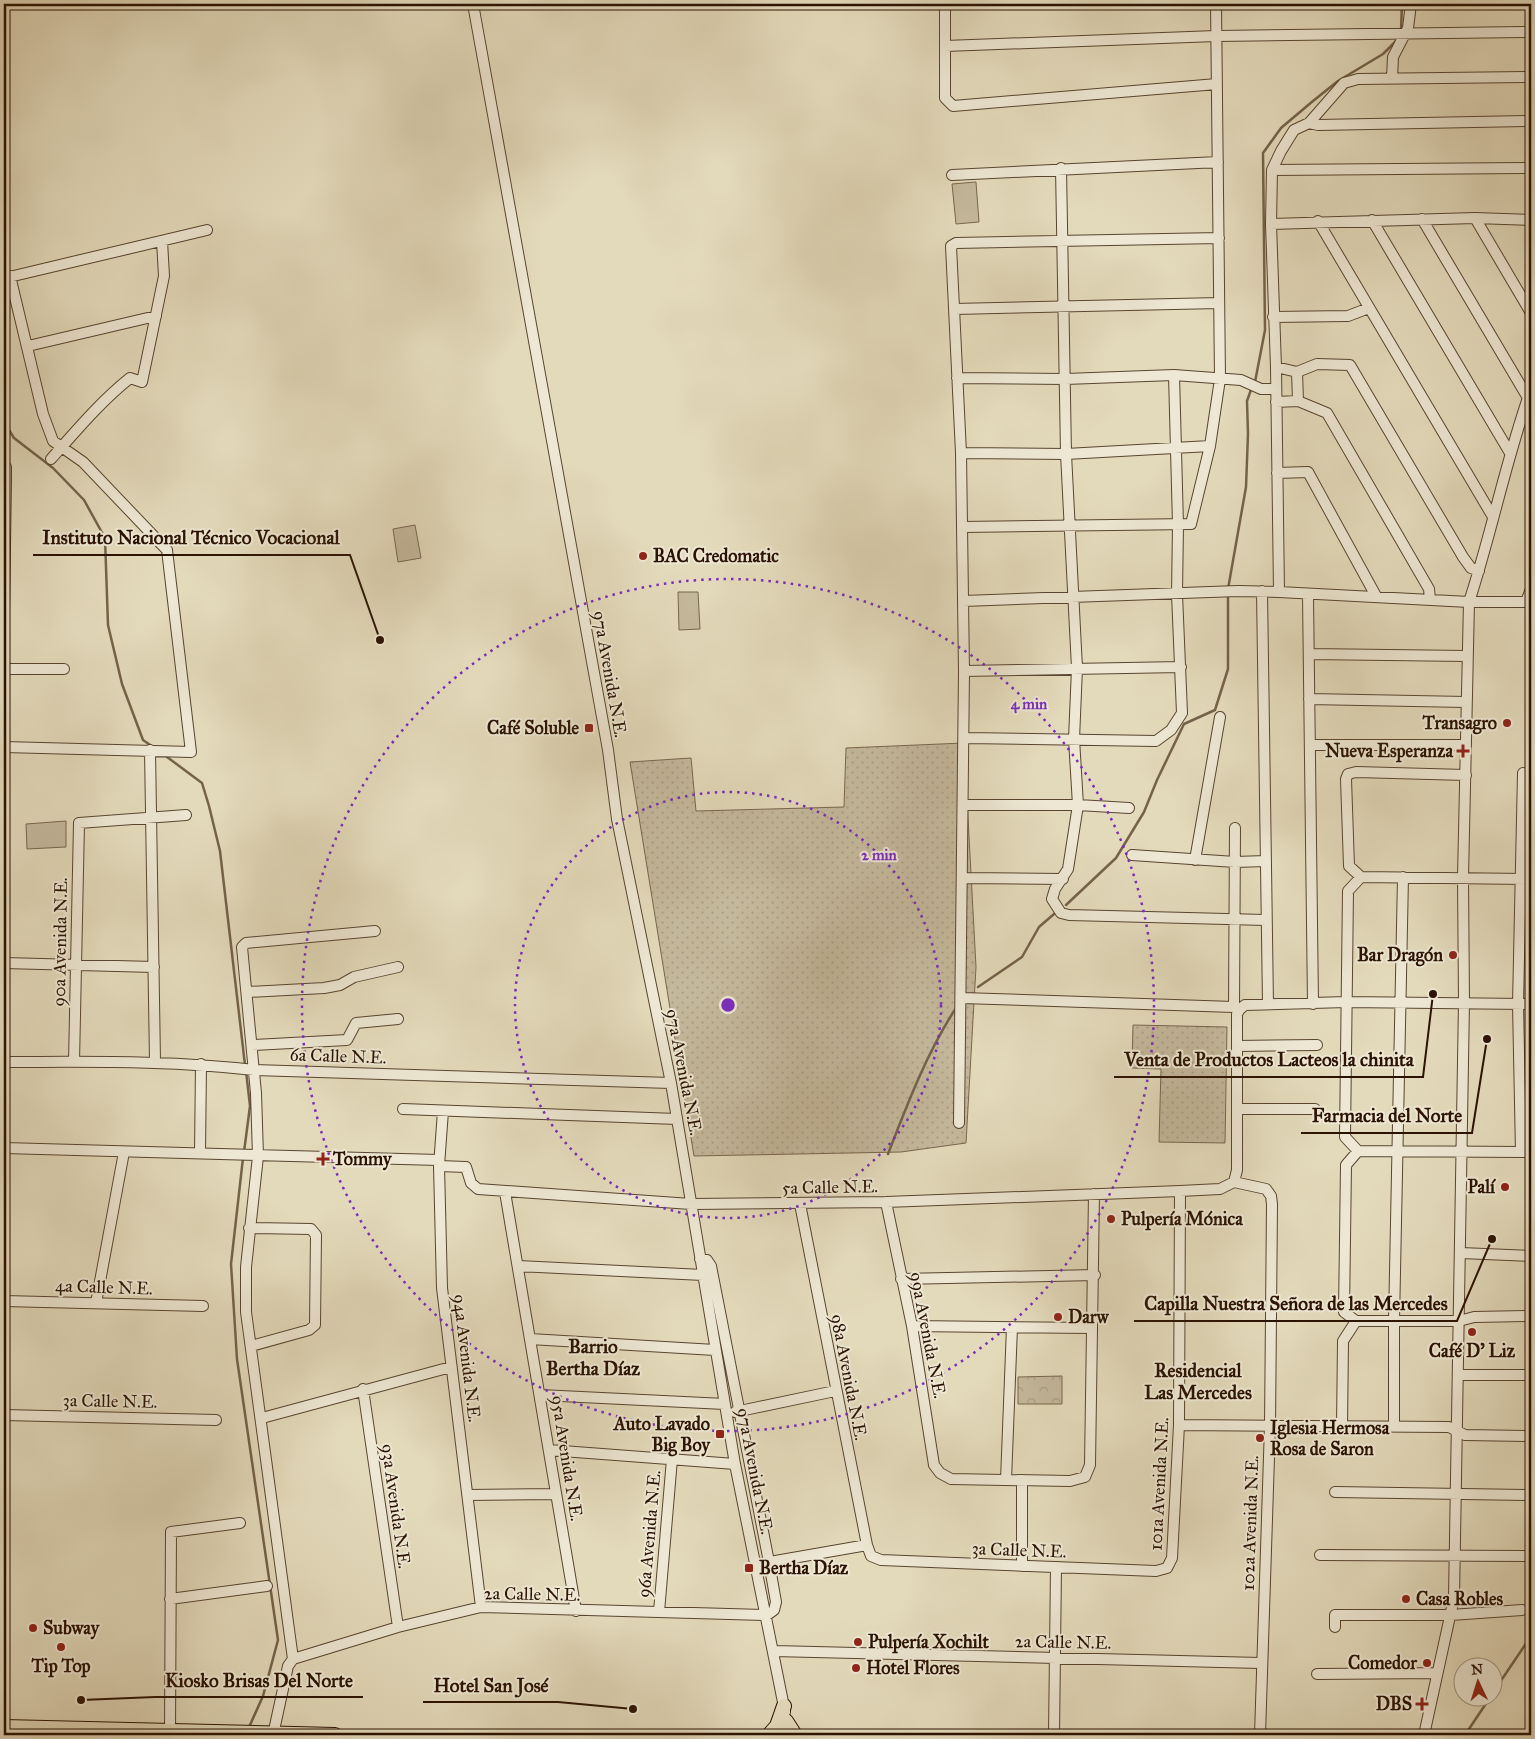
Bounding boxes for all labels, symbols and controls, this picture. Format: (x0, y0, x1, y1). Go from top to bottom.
callout: Instituto Nacional Técnico Vocacional (33, 521, 350, 555)
text: Instituto Nacional Técnico Vocacional (42, 526, 341, 549)
place label: BAC Credomatic (653, 545, 779, 567)
marker: BAC Credomatic (637, 550, 649, 562)
street label: 97a Avenida N.E. (588, 609, 632, 739)
text: 4 min (1011, 695, 1048, 714)
place label: Transagro (1422, 712, 1497, 735)
place label: Café Soluble (487, 717, 579, 739)
marker: Transagro (1501, 717, 1513, 729)
marker: Café Soluble (583, 722, 595, 734)
place label: Nueva Esperanza (1325, 740, 1453, 763)
marker: Nueva Esperanza (1457, 745, 1469, 757)
text: 2 min (861, 846, 898, 864)
street label: 90a Avenida N.E. (48, 877, 72, 1007)
place label: Bar Dragón (1357, 944, 1443, 967)
marker: Bar Dragón (1447, 949, 1459, 961)
centre of rings (719, 996, 737, 1014)
street label: 97a Avenida N.E. (661, 1007, 707, 1137)
street label: 6a Calle N.E. (289, 1043, 387, 1069)
callout: Venta de Productos Lacteos la chinita (1114, 1043, 1423, 1077)
text: Venta de Productos Lacteos la chinita (1123, 1048, 1415, 1071)
callout: Farmacia del Norte (1301, 1099, 1472, 1133)
text: Farmacia del Norte (1312, 1104, 1462, 1127)
place label: Tommy (332, 1148, 393, 1171)
marker: Tommy (317, 1153, 329, 1165)
street label: 5a Calle N.E. (782, 1175, 878, 1199)
place label: Palí (1468, 1176, 1496, 1198)
marker: Palí (1499, 1181, 1511, 1193)
place label: Pulpería Mónica (1121, 1208, 1243, 1231)
marker: Pulpería Mónica (1105, 1213, 1117, 1225)
street label: 99a Avenida N.E. (905, 1270, 951, 1400)
street label: 4a Calle N.E. (55, 1274, 153, 1300)
callout: Capilla Nuestra Señora de las Mercedes (1134, 1287, 1457, 1321)
text: Capilla Nuestra Señora de las Mercedes (1144, 1292, 1448, 1316)
street label: 94a Avenida N.E. (448, 1293, 486, 1423)
place label: Darw (1068, 1306, 1110, 1328)
marker: Darw (1052, 1311, 1064, 1323)
street label: 98a Avenida N.E. (826, 1312, 872, 1442)
marker: Café D' Liz (1466, 1326, 1478, 1338)
district label: Barrio Bertha Díaz (546, 1335, 640, 1380)
place label: Café D' Liz (1429, 1340, 1516, 1362)
district label: Residencial Las Mercedes (1144, 1359, 1252, 1404)
street label: 3a Calle N.E. (62, 1389, 158, 1413)
street label: 95a Avenida N.E. (546, 1393, 588, 1523)
street label: 97a Avenida N.E. (732, 1406, 778, 1536)
place label: Auto Lavado Big Boy (613, 1413, 712, 1457)
street label: 101a Avenida N.E. (1145, 1417, 1173, 1551)
place label: Iglesia Hermosa Rosa de Saron (1270, 1417, 1390, 1460)
marker: Auto Lavado Big Boy (714, 1428, 726, 1440)
marker: Iglesia Hermosa Rosa de Saron (1254, 1432, 1266, 1444)
street label: 93a Avenida N.E. (376, 1442, 416, 1570)
street label: 102a Avenida N.E. (1237, 1455, 1263, 1591)
street label: 96a Avenida N.E. (632, 1469, 666, 1599)
street label: 3a Calle N.E. (971, 1537, 1067, 1563)
place label: Bertha Díaz (759, 1557, 849, 1579)
marker: Bertha Díaz (743, 1562, 755, 1574)
street label: 2a Calle N.E. (484, 1582, 580, 1606)
place label: Casa Robles (1416, 1588, 1504, 1610)
marker: Casa Robles (1400, 1593, 1412, 1605)
place label: Subway (43, 1617, 101, 1640)
marker: Subway (27, 1622, 39, 1634)
street label: 2a Calle N.E. (1015, 1630, 1111, 1654)
place label: Pulpería Xochilt (868, 1631, 990, 1654)
marker: Pulpería Xochilt (852, 1636, 864, 1648)
marker: Tip Top (55, 1641, 67, 1653)
place label: Comedor (1348, 1652, 1418, 1674)
place label: Tip Top (30, 1655, 91, 1678)
north arrow (1452, 1656, 1502, 1706)
place label: Hotel Flores (866, 1657, 960, 1679)
marker: Comedor (1421, 1657, 1433, 1669)
text: N (1471, 1661, 1484, 1678)
marker: Hotel Flores (850, 1662, 862, 1674)
callout: Kiosko Brisas Del Norte (155, 1663, 363, 1697)
callout: Hotel San José (423, 1668, 558, 1702)
text: Kiosko Brisas Del Norte (165, 1669, 353, 1692)
text: Hotel San José (434, 1674, 550, 1698)
place label: DBS (1376, 1693, 1412, 1715)
marker: DBS (1416, 1698, 1428, 1710)

